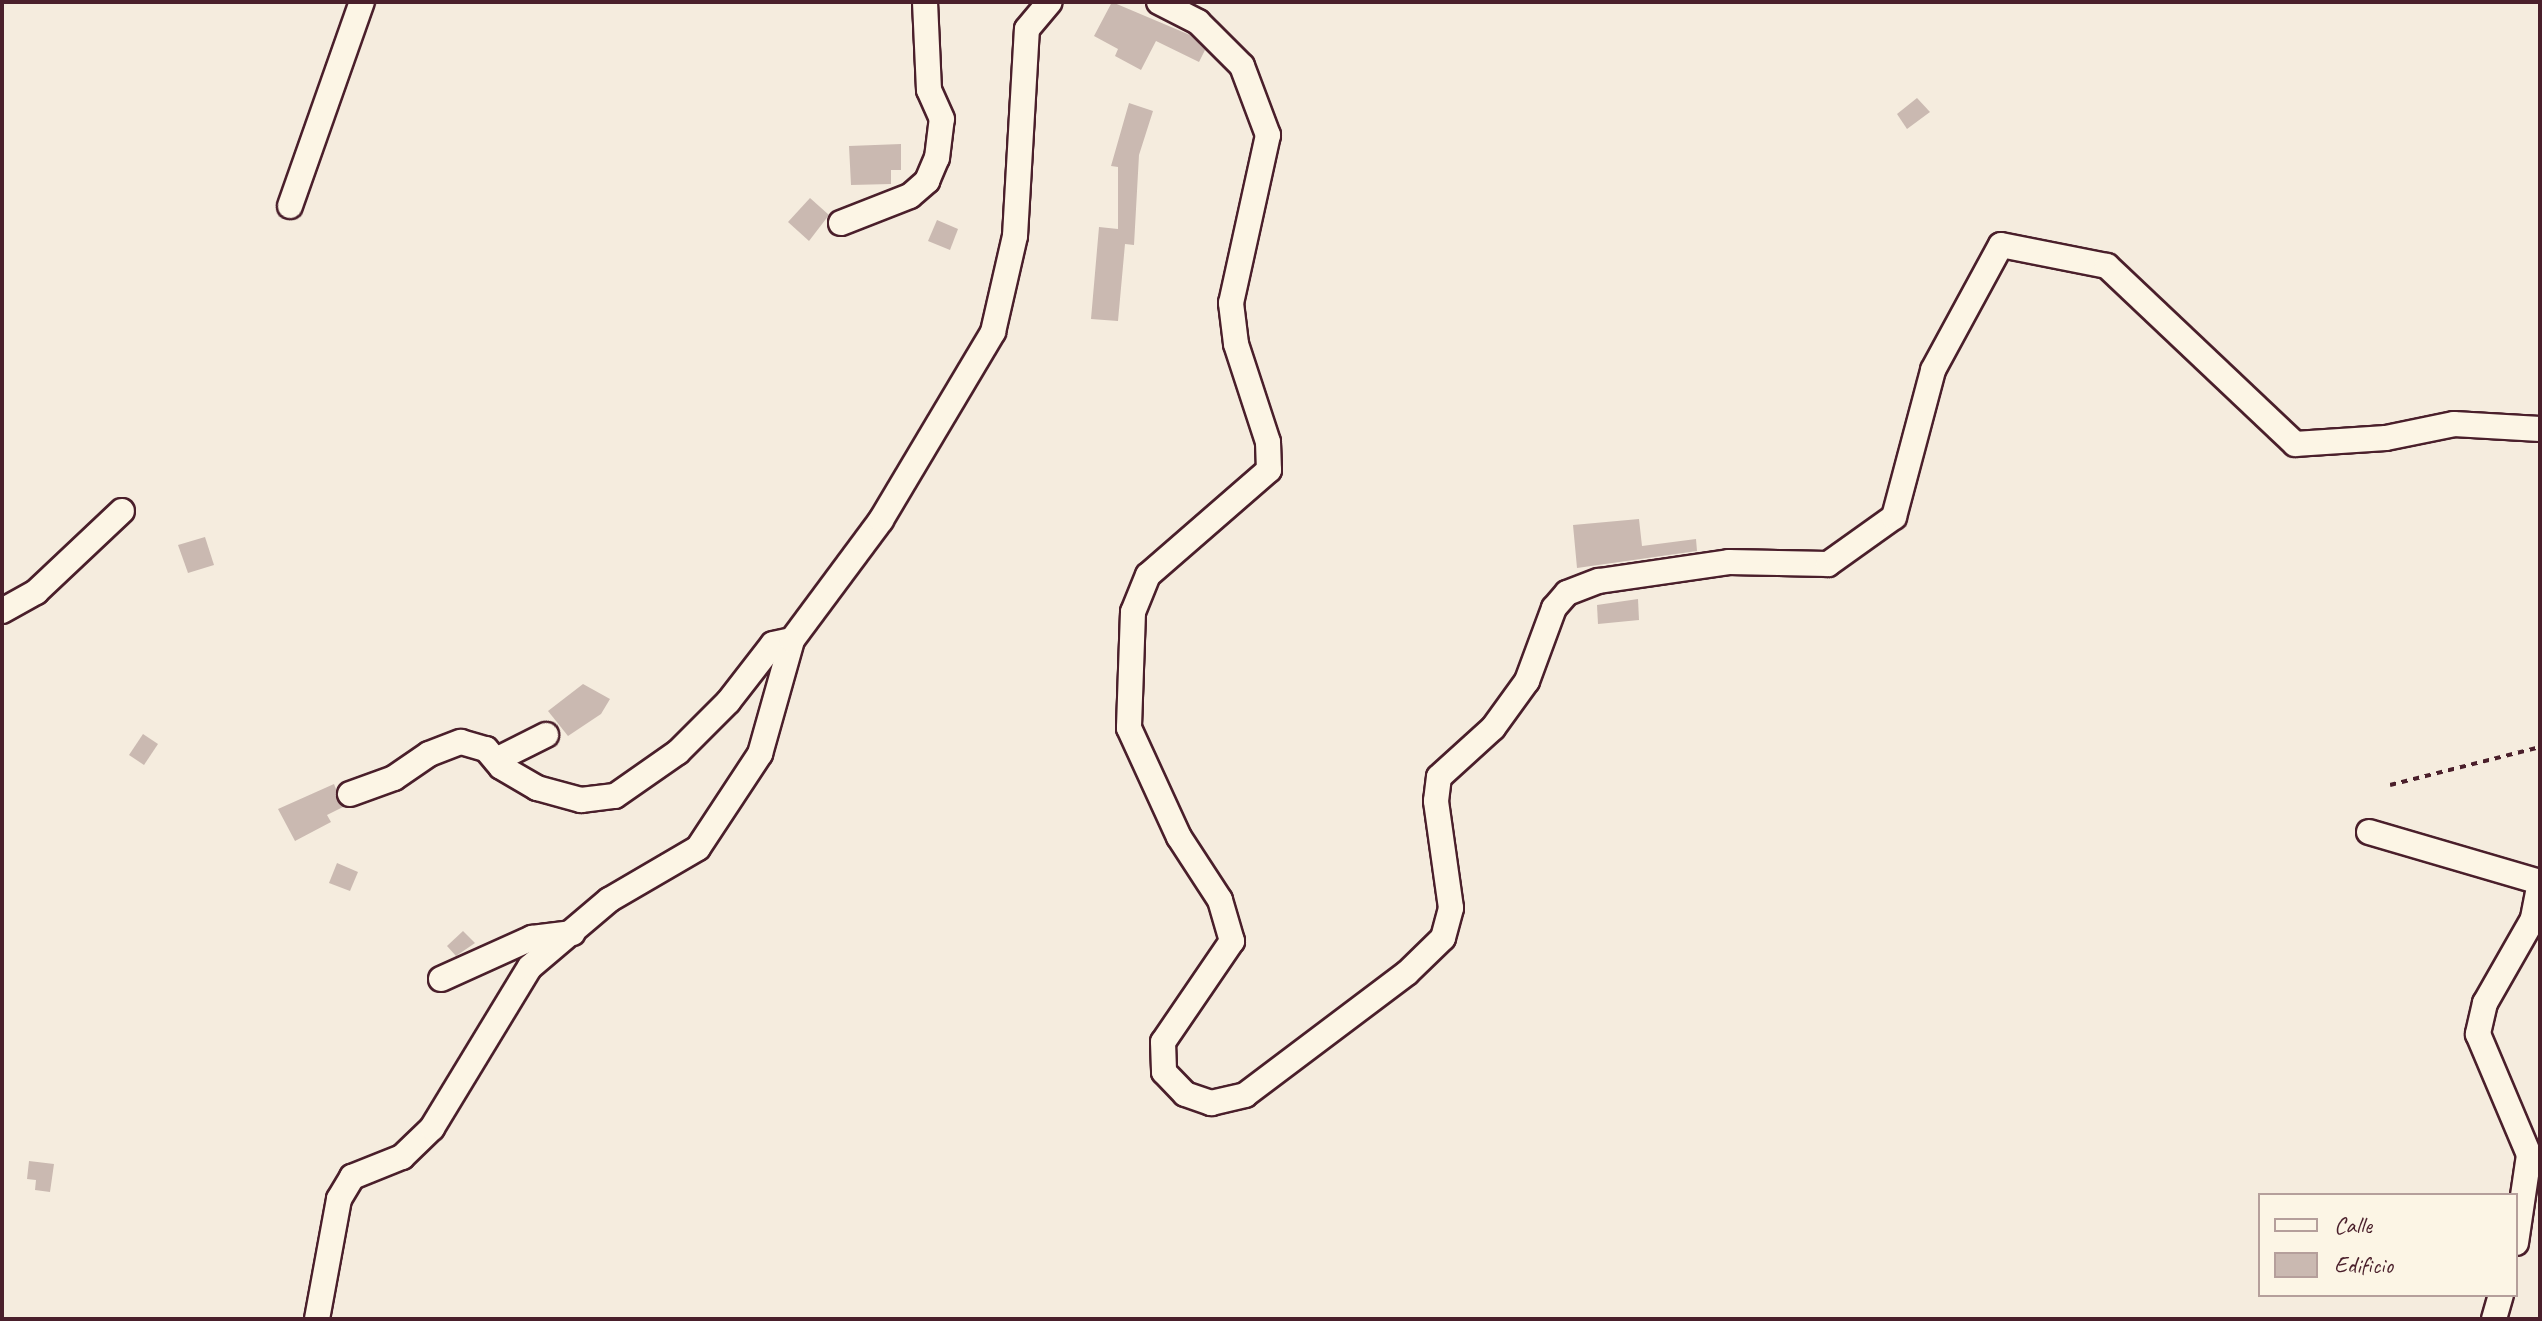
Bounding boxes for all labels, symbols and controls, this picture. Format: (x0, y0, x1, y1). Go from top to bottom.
legend (2258, 1193, 2518, 1297)
text: Calle (2334, 1210, 2372, 1240)
text: Edificio (2334, 1250, 2393, 1280)

